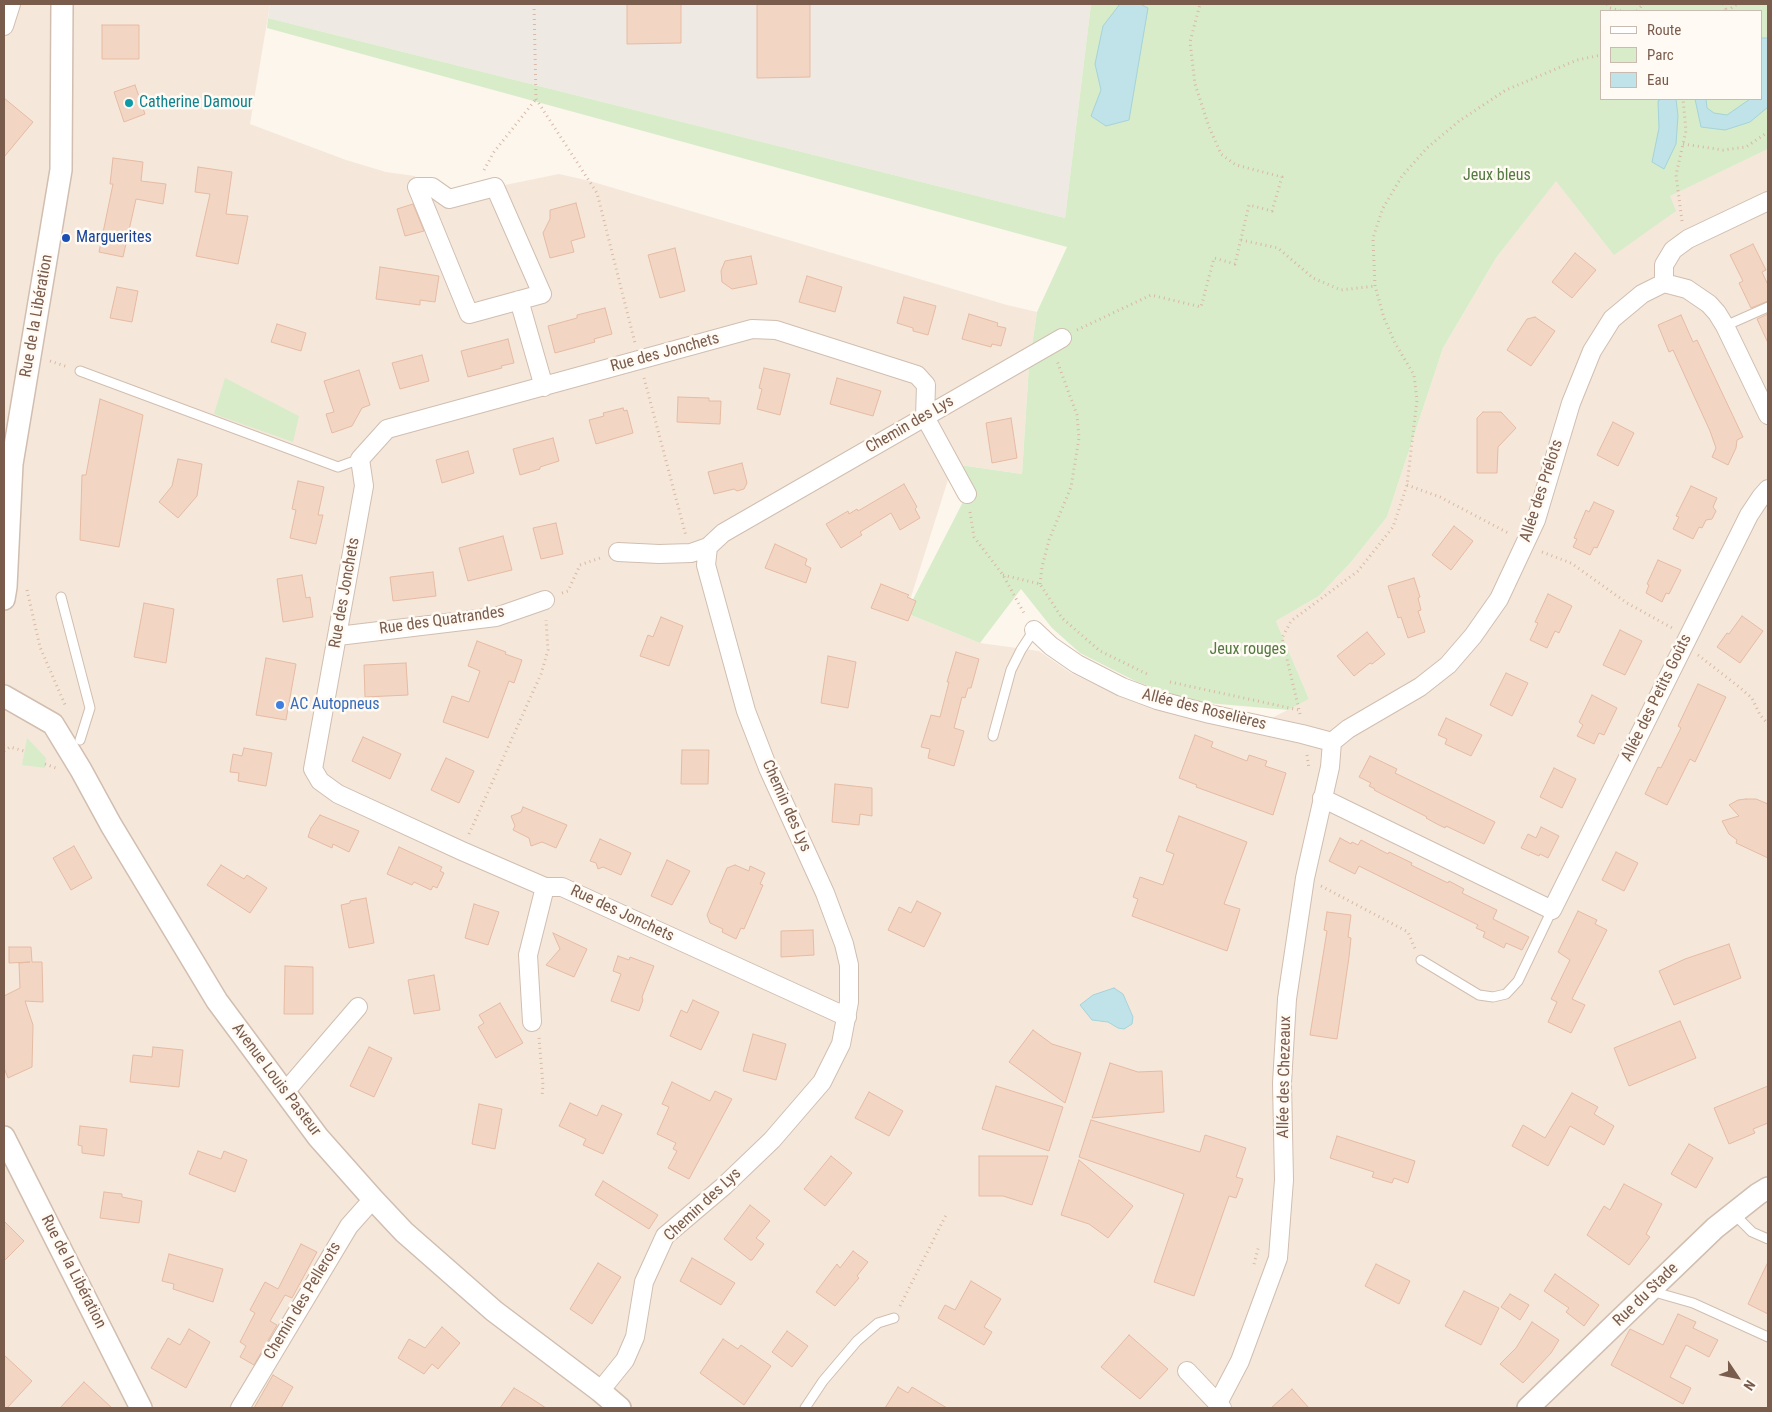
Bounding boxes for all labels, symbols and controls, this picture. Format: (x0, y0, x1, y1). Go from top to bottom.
legend (1600, 10, 1762, 100)
text: Route (1647, 21, 1681, 39)
text: Parc (1647, 46, 1674, 64)
text: Eau (1647, 71, 1669, 89)
place label: Catherine Damour (139, 93, 253, 113)
marker: Catherine Damour (123, 97, 135, 109)
park label: Jeux bleus (1463, 166, 1531, 186)
place label: Marguerites (76, 228, 152, 248)
marker: Marguerites (60, 232, 72, 244)
street label: Rue de la Libération (17, 253, 57, 379)
street label: Rue des Jonchets (608, 329, 722, 377)
street label: Chemin des Lys (863, 392, 957, 458)
street label: Allée des Prélots (1516, 437, 1568, 545)
street label: Rue des Jonchets (326, 536, 364, 650)
street label: Rue des Quatrandes (378, 603, 506, 639)
street label: Allée des Petits Goûts (1618, 631, 1696, 765)
park label: Jeux rouges (1210, 640, 1286, 660)
street label: Allée des Roselières (1140, 685, 1268, 735)
place label: AC Autopneus (290, 695, 380, 715)
marker: AC Autopneus (274, 699, 286, 711)
street label: Chemin des Lys (757, 757, 815, 855)
street label: Rue des Jonchets (567, 882, 677, 946)
street label: Allée des Chezeaux (1274, 1015, 1296, 1139)
street label: Avenue Louis Pasteur (227, 1020, 325, 1140)
street label: Chemin des Lys (660, 1164, 746, 1246)
street label: Rue de la Libération (36, 1212, 110, 1332)
street label: Chemin des Pellerots (260, 1239, 346, 1363)
street label: Rue du Stade (1610, 1259, 1682, 1331)
north arrow (1712, 1352, 1762, 1402)
text: N (1740, 1377, 1758, 1393)

